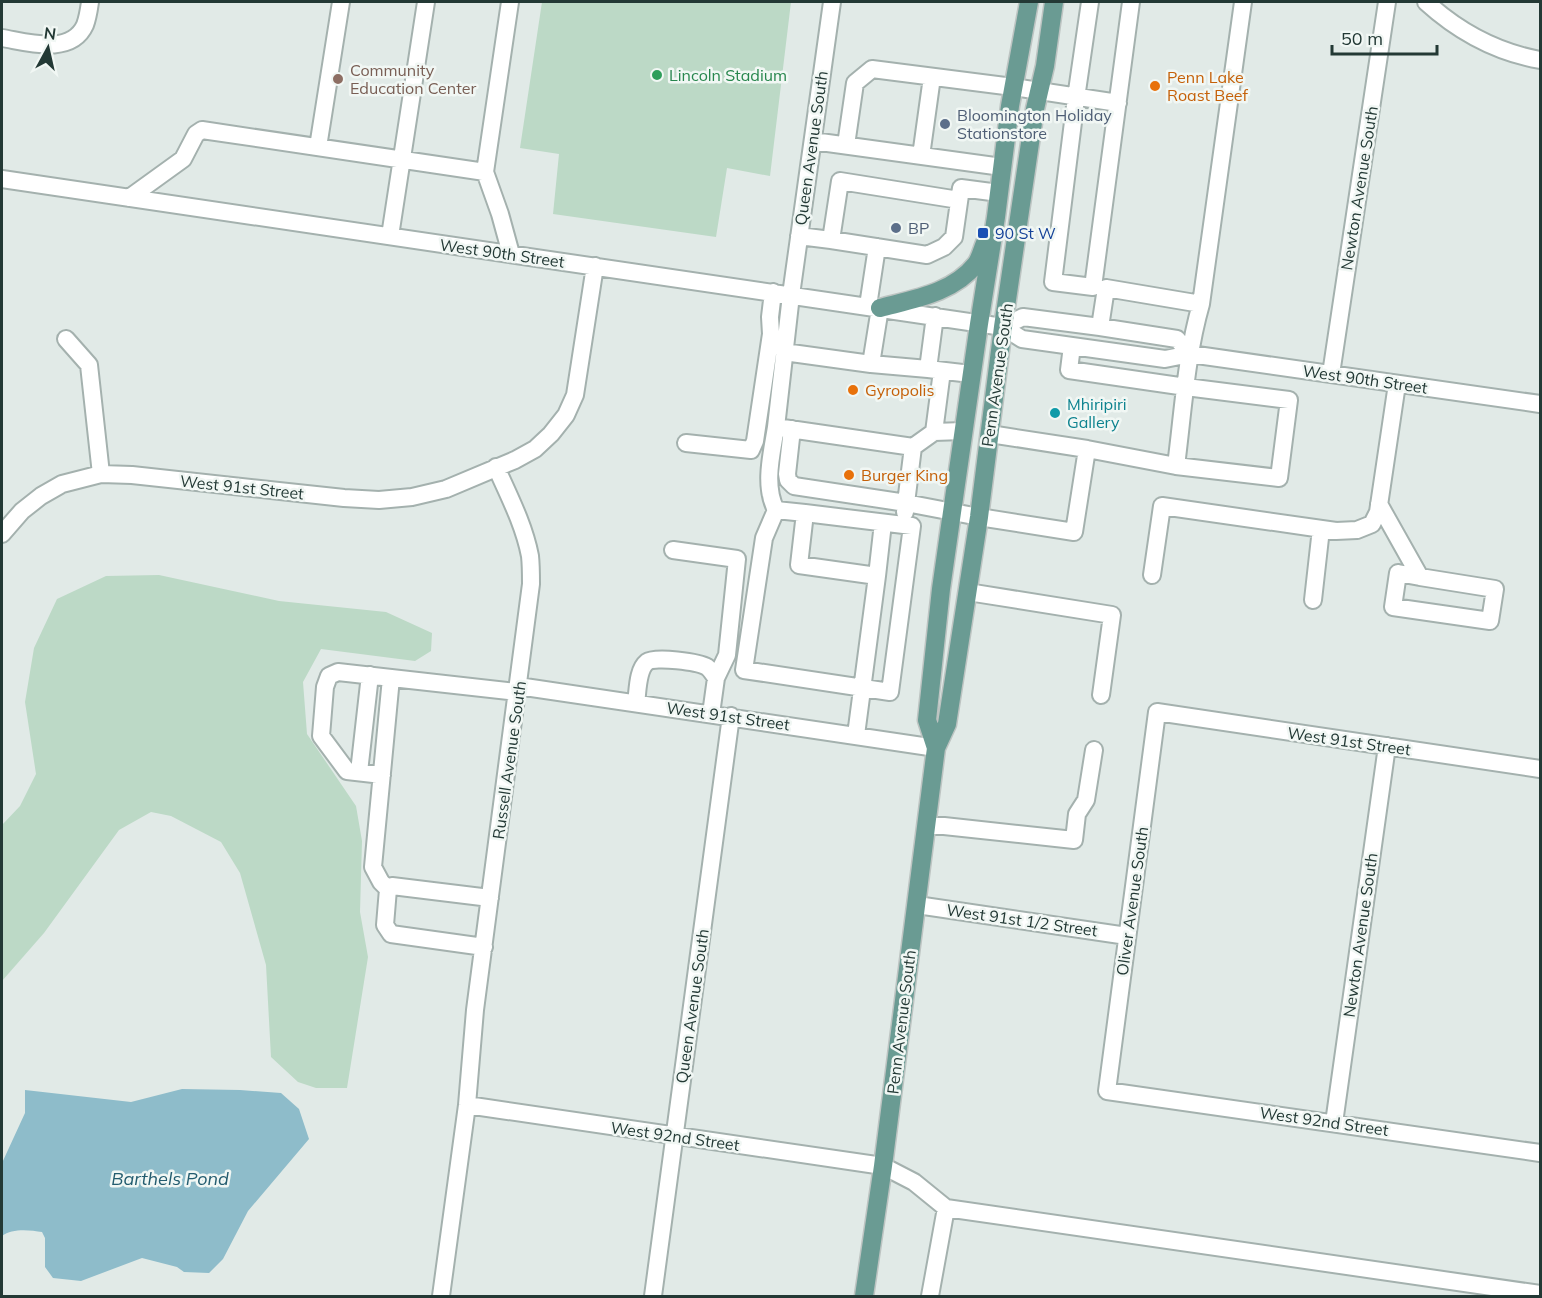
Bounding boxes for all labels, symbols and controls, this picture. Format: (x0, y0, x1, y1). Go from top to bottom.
north arrow (18, 18, 78, 78)
scale bar (1332, 18, 1437, 56)
text: N (43, 22, 57, 44)
text: 50 m (1341, 27, 1383, 50)
place label: Community Education Center (350, 60, 476, 98)
place label: Lincoln Stadium (669, 65, 787, 85)
place label: Penn Lake Roast Beef (1167, 67, 1249, 105)
marker: Lincoln Stadium (650, 68, 664, 82)
street label: Queen Avenue South (790, 69, 832, 227)
marker: Community Education Center (331, 72, 345, 86)
marker: Penn Lake Roast Beef (1148, 79, 1162, 93)
street label: Newton Avenue South (1336, 104, 1382, 272)
place label: Bloomington Holiday Stationstore (957, 105, 1112, 143)
marker: Bloomington Holiday Stationstore (938, 117, 952, 131)
place label: BP (908, 218, 929, 238)
marker: BP (889, 221, 903, 235)
place label: 90 St W (995, 223, 1056, 243)
marker: 90 St W (976, 226, 990, 240)
street label: West 90th Street (438, 234, 566, 272)
street label: Penn Avenue South (977, 302, 1017, 448)
street label: West 90th Street (1301, 360, 1429, 398)
place label: Gyropolis (865, 380, 934, 400)
marker: Gyropolis (846, 383, 860, 397)
place label: Mhiripiri Gallery (1067, 394, 1127, 432)
marker: Mhiripiri Gallery (1048, 406, 1062, 420)
place label: Burger King (861, 465, 948, 485)
marker: Burger King (842, 468, 856, 482)
street label: West 91st Street (179, 471, 305, 503)
street label: Russell Avenue South (488, 679, 530, 841)
street label: West 91st Street (665, 697, 791, 735)
street label: West 91st Street (1286, 722, 1412, 760)
street label: Oliver Avenue South (1112, 825, 1152, 977)
street label: Newton Avenue South (1339, 851, 1381, 1019)
street label: West 91st 1/2 Street (945, 900, 1099, 941)
street label: Queen Avenue South (671, 927, 713, 1085)
street label: Penn Avenue South (882, 949, 920, 1095)
street label: West 92nd Street (1258, 1102, 1390, 1140)
street label: West 92nd Street (609, 1117, 741, 1155)
water label: Barthels Pond (111, 1167, 229, 1190)

